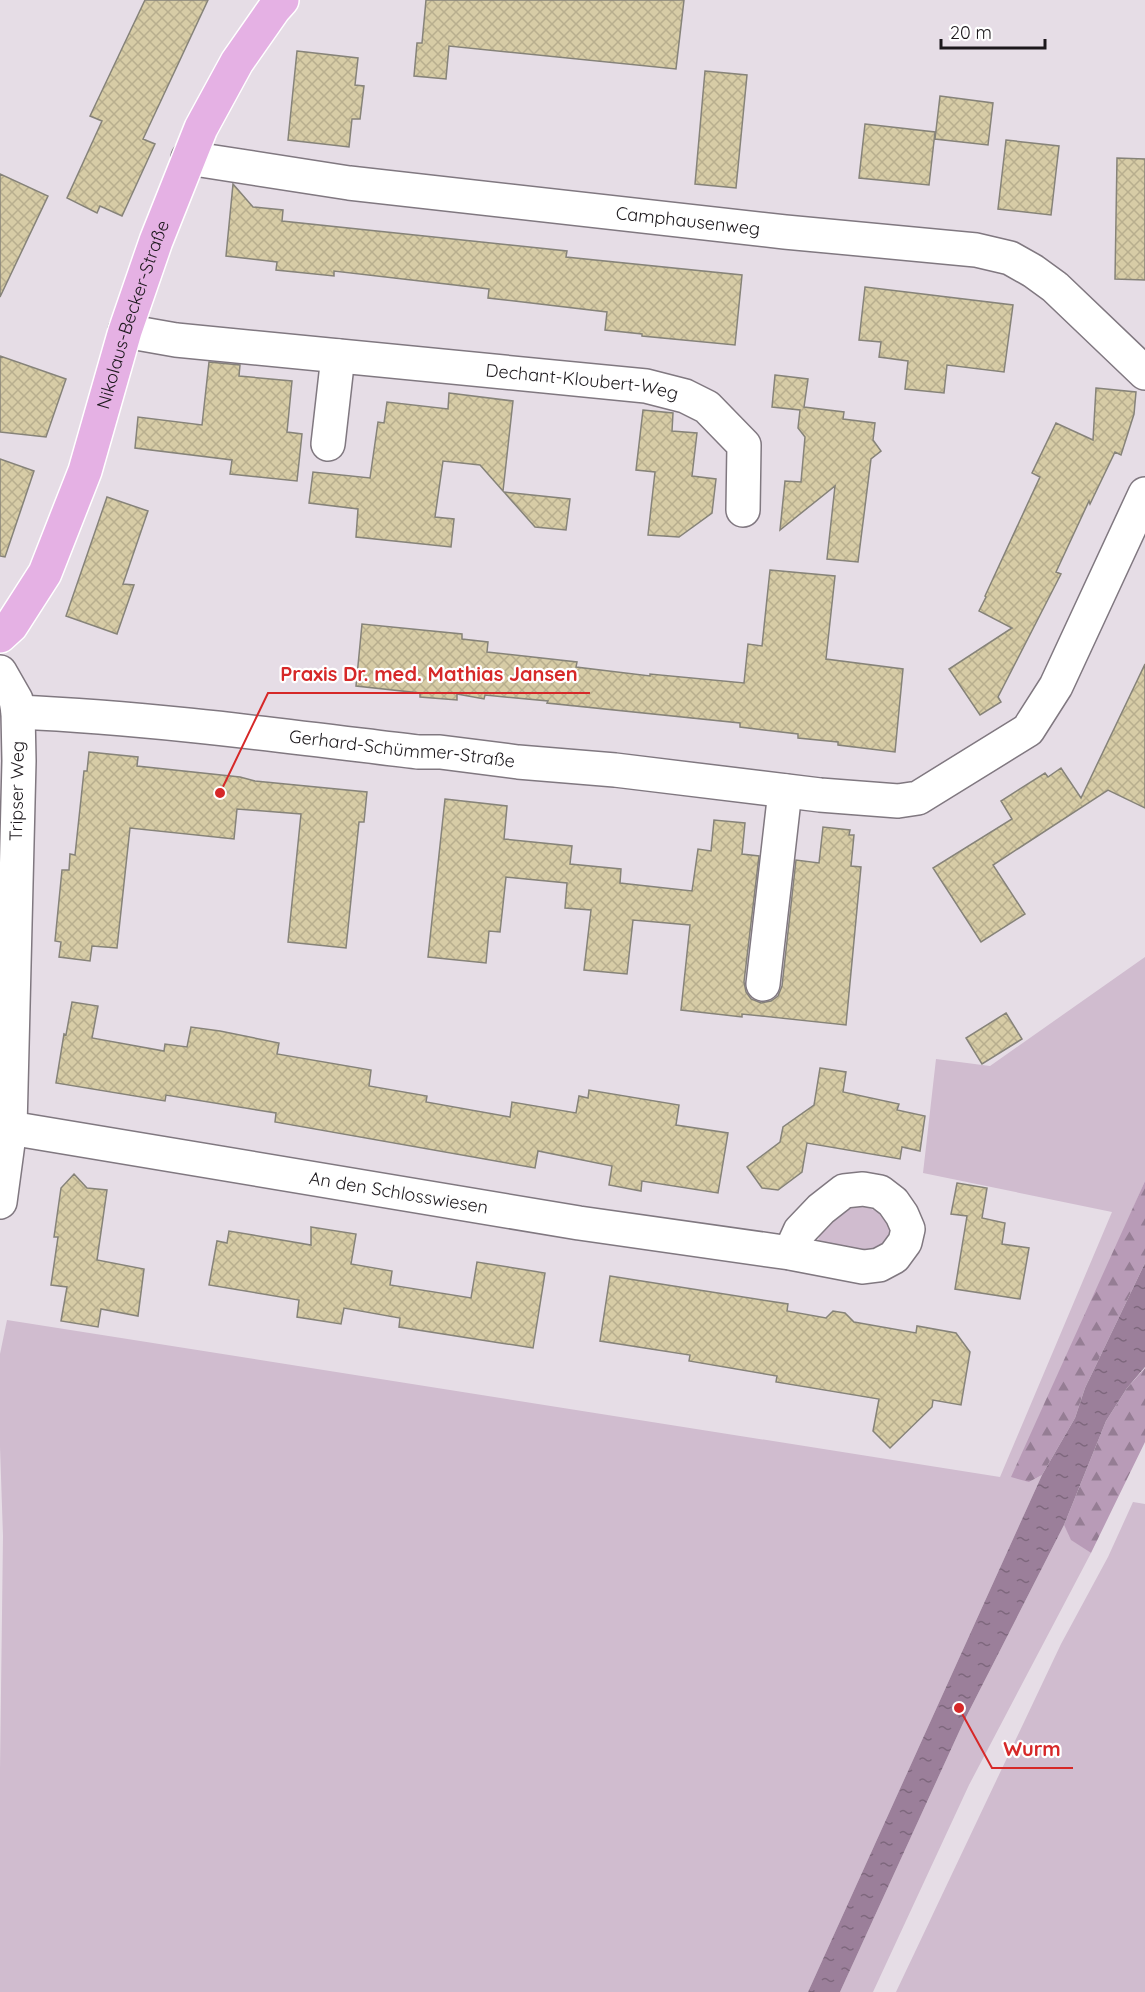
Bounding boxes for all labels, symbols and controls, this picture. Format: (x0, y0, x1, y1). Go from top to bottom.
scale bar (941, 12, 1044, 50)
text: 20 m (950, 21, 992, 44)
street label: Camphausenweg (615, 201, 761, 240)
street label: Nikolaus-Becker-Straße (91, 217, 174, 412)
street label: Dechant-Kloubert-Weg (485, 358, 681, 405)
callout: Praxis Dr. med. Mathias Jansen (268, 655, 590, 693)
text: Praxis Dr. med. Mathias Jansen (280, 661, 578, 686)
street label: Gerhard-Schümmer-Straße (288, 724, 516, 773)
street label: Tripser Weg (4, 741, 29, 841)
street label: An den Schlosswiesen (307, 1166, 490, 1219)
callout: Wurm (992, 1730, 1073, 1768)
text: Wurm (1003, 1736, 1061, 1761)

